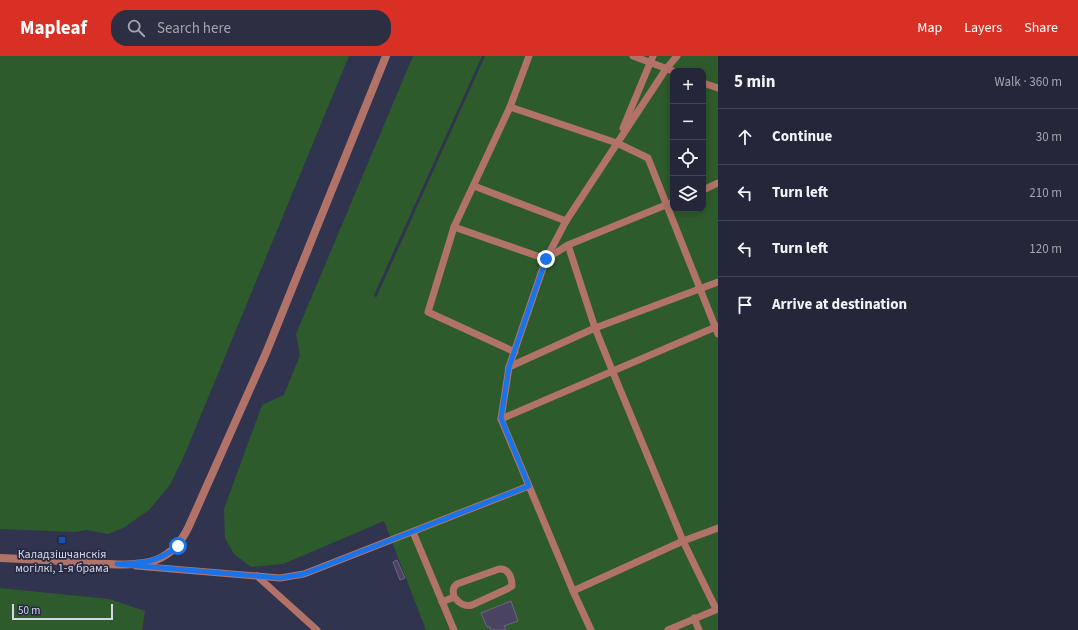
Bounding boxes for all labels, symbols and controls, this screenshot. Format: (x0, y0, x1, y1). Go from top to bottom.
search box (111, 10, 391, 46)
text: Mapleaf (20, 15, 87, 42)
icon: search (125, 17, 147, 39)
text: Search here (157, 18, 231, 39)
text: Map (917, 18, 942, 38)
text: Layers (964, 18, 1002, 38)
text: Share (1024, 18, 1058, 38)
map controls (670, 68, 706, 212)
button: + (670, 68, 706, 104)
text: 5 min (734, 70, 775, 94)
text: Walk · 360 m (994, 73, 1062, 91)
button: − (670, 104, 706, 140)
icon: ahead (734, 126, 756, 148)
text: Continue (772, 126, 832, 147)
text: 30 m (1036, 128, 1062, 146)
button: locate (670, 140, 706, 176)
button: layers (670, 176, 706, 212)
icon: left (734, 182, 756, 204)
text: Turn left (772, 182, 828, 203)
text: 210 m (1029, 184, 1062, 202)
icon: left (734, 238, 756, 260)
text: Turn left (772, 238, 828, 259)
text: 120 m (1029, 240, 1062, 258)
route end (537, 250, 555, 268)
icon: arrive (734, 294, 756, 316)
text: Arrive at destination (772, 294, 907, 315)
marker: Каладзішчанскія могілкі, 1-я брама (57, 535, 67, 545)
route start (169, 537, 187, 555)
place label: Каладзішчанскія могілкі, 1-я брама (15, 546, 109, 577)
scale bar (12, 602, 113, 621)
text: 50 m (18, 603, 40, 618)

